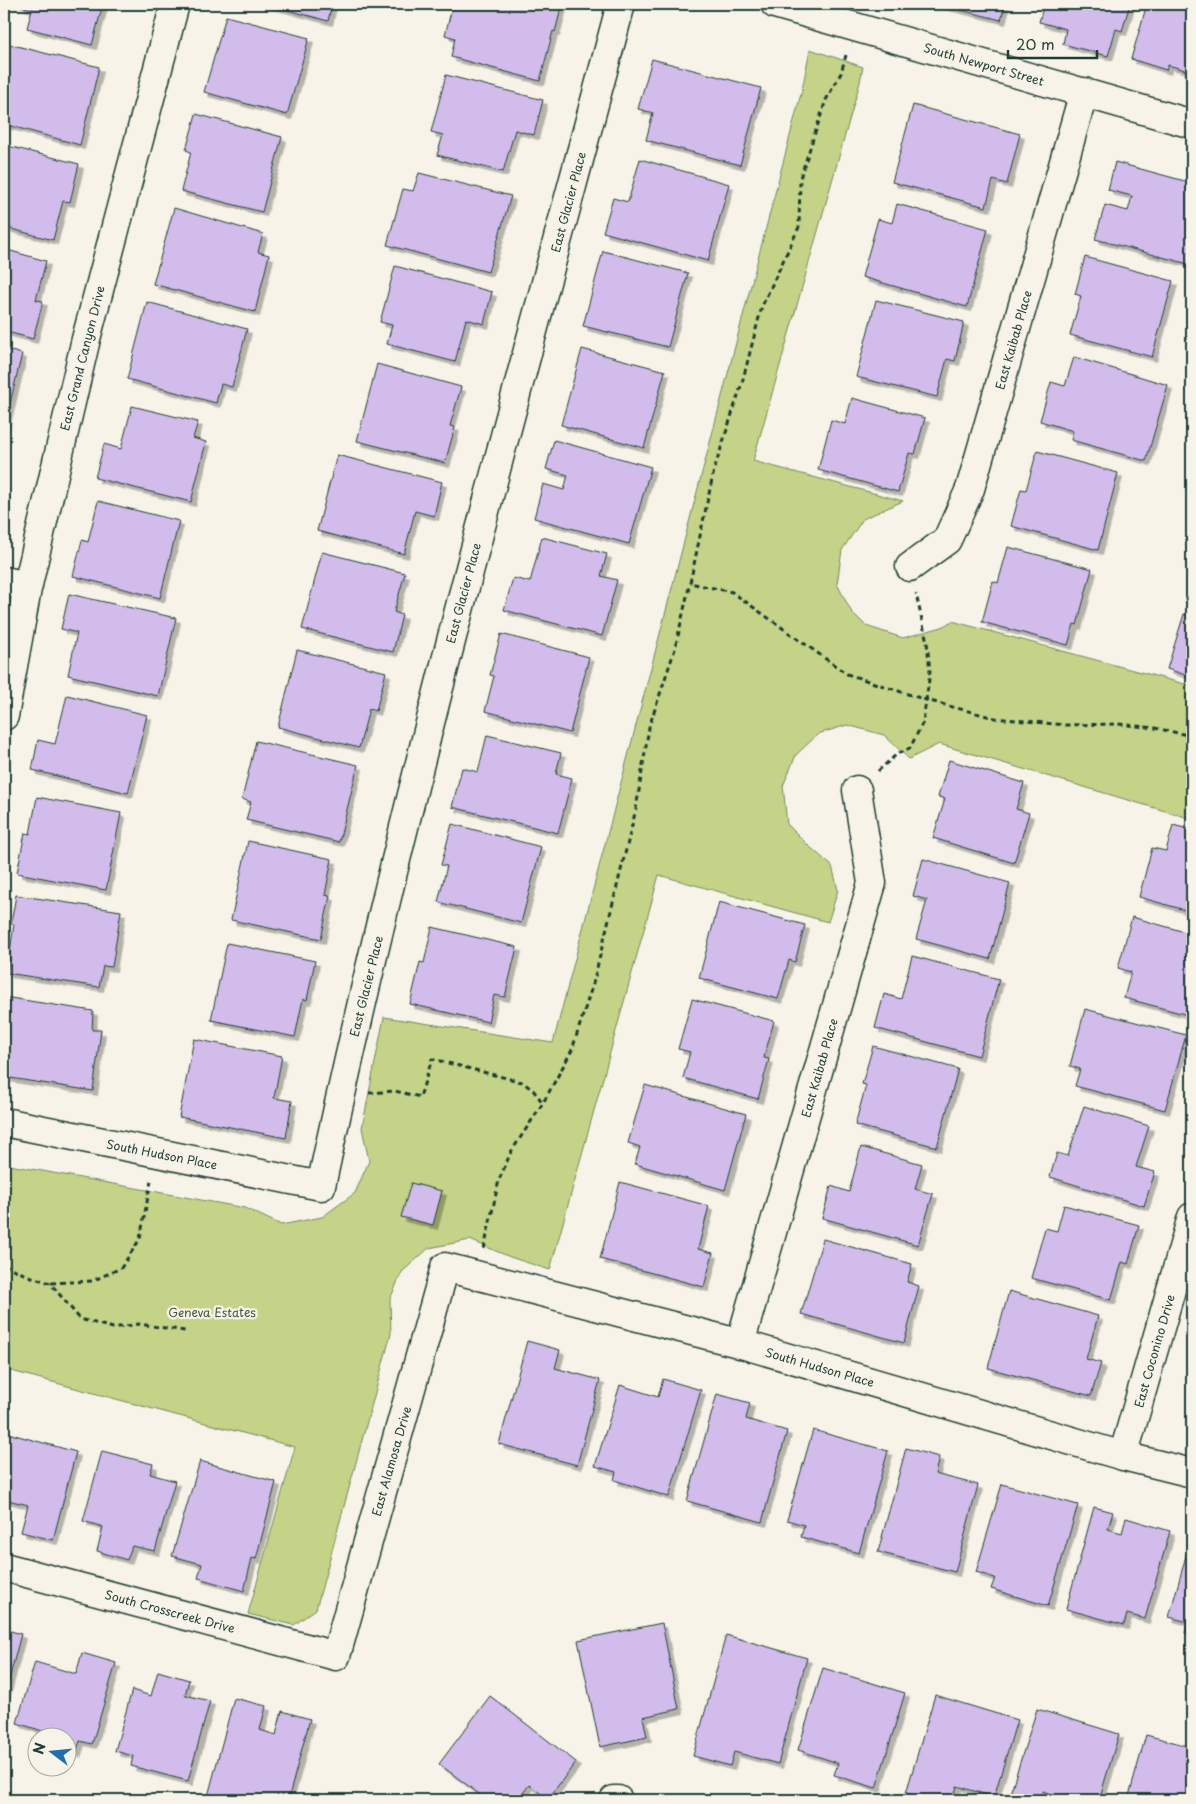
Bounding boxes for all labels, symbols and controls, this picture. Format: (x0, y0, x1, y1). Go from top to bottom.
scale bar (1008, 28, 1097, 60)
text: 20 m (1016, 32, 1055, 55)
street label: South Newport Street (922, 38, 1047, 90)
street label: East Glacier Place (546, 150, 590, 254)
street label: East Grand Canyon Drive (55, 284, 109, 432)
street label: East Kaibab Place (990, 288, 1036, 392)
street label: East Glacier Place (441, 541, 485, 645)
street label: East Glacier Place (345, 934, 387, 1038)
street label: East Kaibab Place (796, 1016, 842, 1120)
street label: South Hudson Place (105, 1134, 219, 1174)
street label: East Coconino Drive (1129, 1292, 1179, 1410)
park label: Geneva Estates (168, 1303, 256, 1321)
street label: South Hudson Place (763, 1343, 877, 1391)
street label: East Alamosa Drive (367, 1403, 415, 1518)
street label: South Crosscreek Drive (103, 1585, 237, 1637)
north arrow (28, 1726, 78, 1776)
text: N (27, 1740, 51, 1757)

